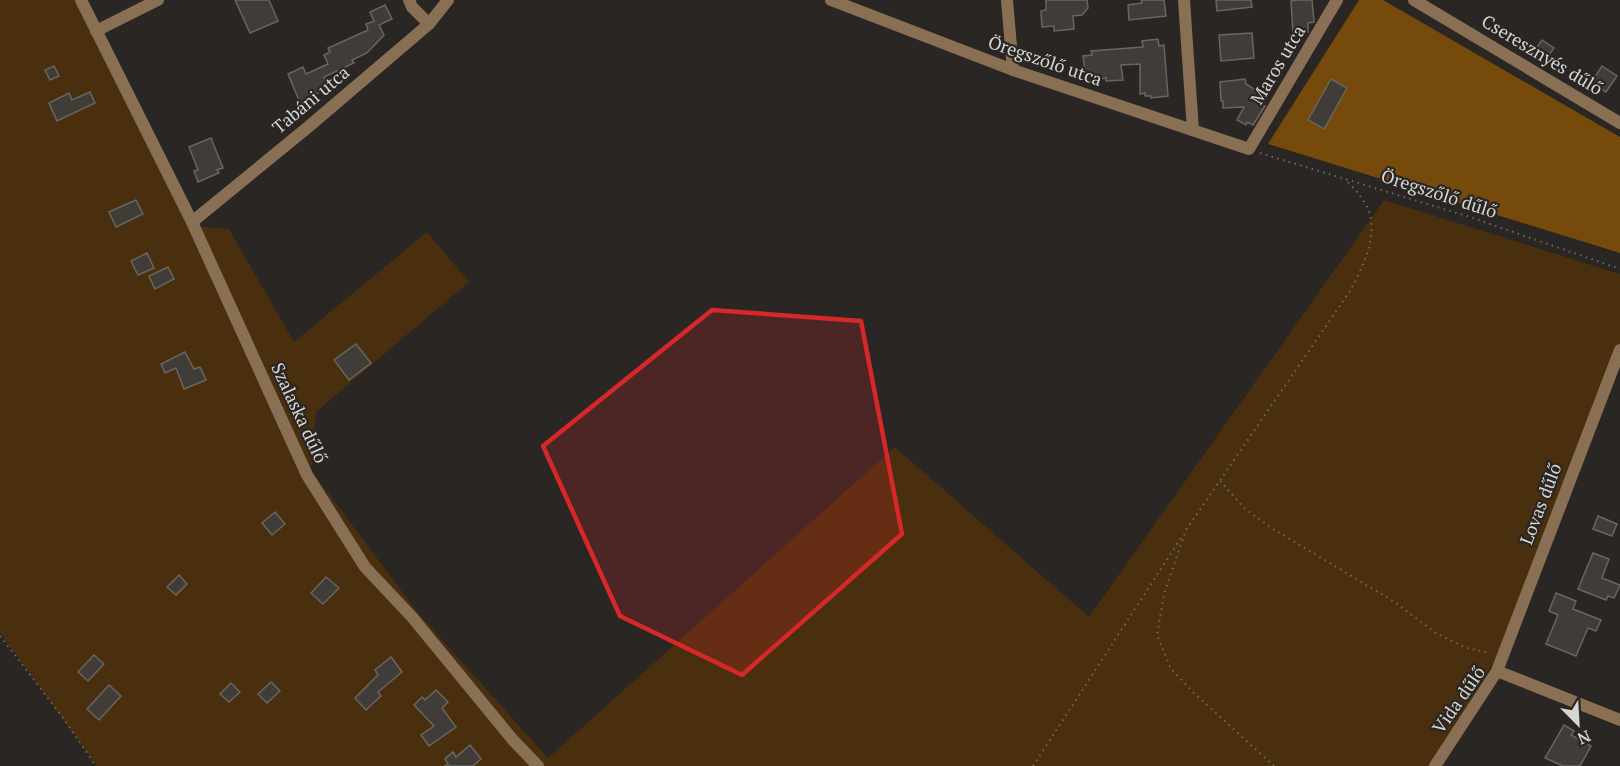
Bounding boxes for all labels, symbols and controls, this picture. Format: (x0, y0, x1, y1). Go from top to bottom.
street label: Cseresznyés dűlő (1477, 8, 1608, 100)
street label: Maros utca (1244, 20, 1310, 108)
street label: Öregszőlő utca (985, 29, 1106, 91)
street label: Tabáni utca (267, 60, 354, 139)
street label: Öregszőlő dűlő (1378, 163, 1500, 223)
street label: Szalaska dűlő (266, 358, 334, 467)
street label: Lovas dűlő (1514, 459, 1567, 548)
street label: Vida dűlő (1426, 661, 1490, 738)
north arrow (1548, 694, 1608, 754)
text: N (1574, 725, 1594, 750)

